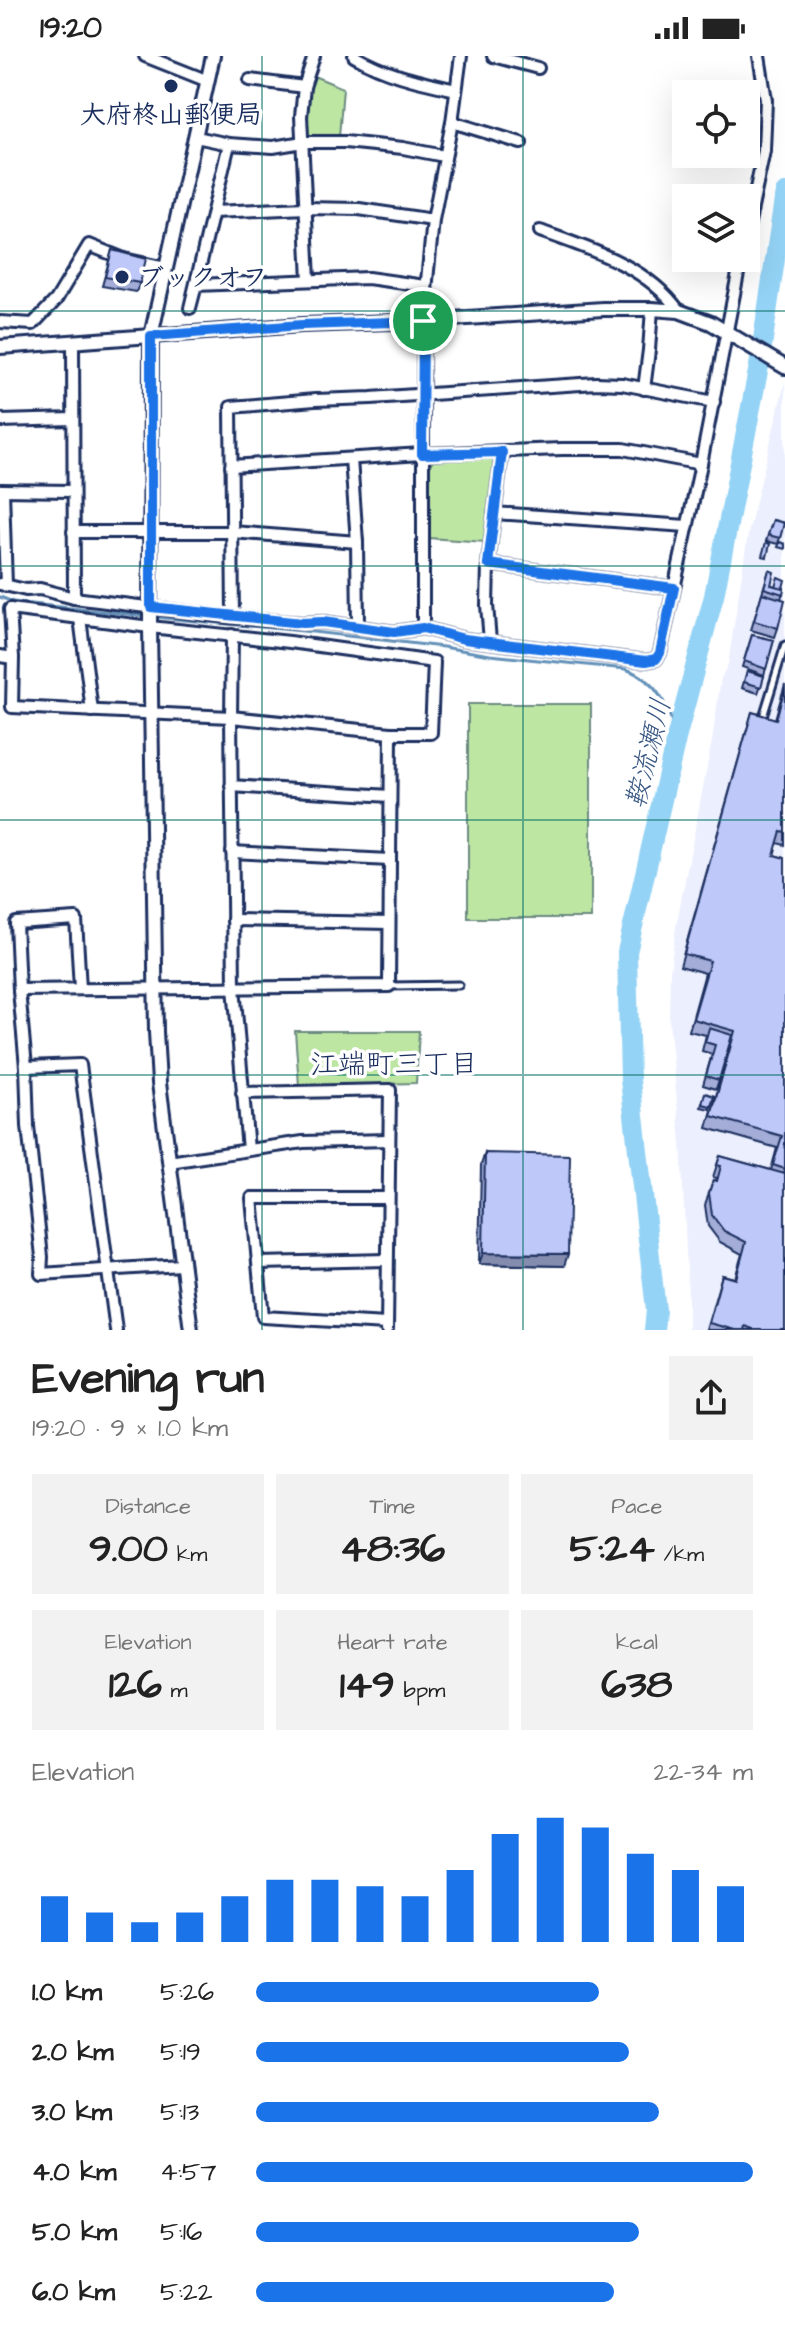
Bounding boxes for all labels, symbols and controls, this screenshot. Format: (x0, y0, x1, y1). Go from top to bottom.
text: 19:20 (40, 7, 102, 49)
marker: 大府柊山郵便局 (162, 77, 180, 95)
map controls (672, 80, 760, 272)
button: locate (672, 80, 760, 168)
place label: 大府柊山郵便局 (80, 97, 262, 133)
button: layers (672, 184, 760, 272)
place label: ブックオフ (138, 260, 268, 296)
marker: ブックオフ (113, 268, 131, 286)
pin (389, 287, 457, 355)
icon: arrive (401, 299, 445, 343)
water label: 鞍流瀬川 (616, 694, 681, 812)
district label: 江端町三丁目 (310, 1045, 478, 1084)
text: Evening run (32, 1349, 264, 1410)
button: share (669, 1356, 753, 1440)
text: 19:20 · 9 × 1.0 km (32, 1410, 228, 1446)
text: Distance (105, 1491, 191, 1522)
text: Time (369, 1491, 416, 1522)
text: Pace (611, 1491, 662, 1522)
text: 9.00 (89, 1522, 168, 1577)
text: 48:36 (340, 1522, 445, 1577)
text: 5:24 (570, 1522, 655, 1577)
text: km (168, 1539, 207, 1570)
text: /km (655, 1539, 704, 1570)
text: Elevation (105, 1627, 191, 1658)
text: Heart rate (337, 1627, 448, 1658)
text: kcal (616, 1627, 658, 1658)
text: 126 (109, 1658, 162, 1713)
text: 149 (340, 1658, 395, 1713)
text: 638 (601, 1658, 673, 1713)
text: m (162, 1675, 188, 1706)
text: bpm (395, 1675, 445, 1706)
text: Elevation (32, 1754, 134, 1790)
text: 22–34 m (654, 1754, 753, 1790)
text: 1.0 km (32, 1974, 102, 2010)
text: 5:26 (160, 1974, 214, 2010)
text: 2.0 km (32, 2034, 114, 2070)
text: 5:19 (160, 2034, 201, 2070)
text: 3.0 km (32, 2094, 112, 2130)
text: 5:13 (160, 2094, 199, 2130)
text: 4.0 km (32, 2154, 116, 2190)
text: 4:57 (160, 2154, 216, 2190)
text: 5.0 km (32, 2214, 117, 2250)
text: 5:16 (160, 2214, 202, 2250)
text: 6.0 km (32, 2274, 115, 2310)
text: 5:22 (160, 2274, 213, 2310)

